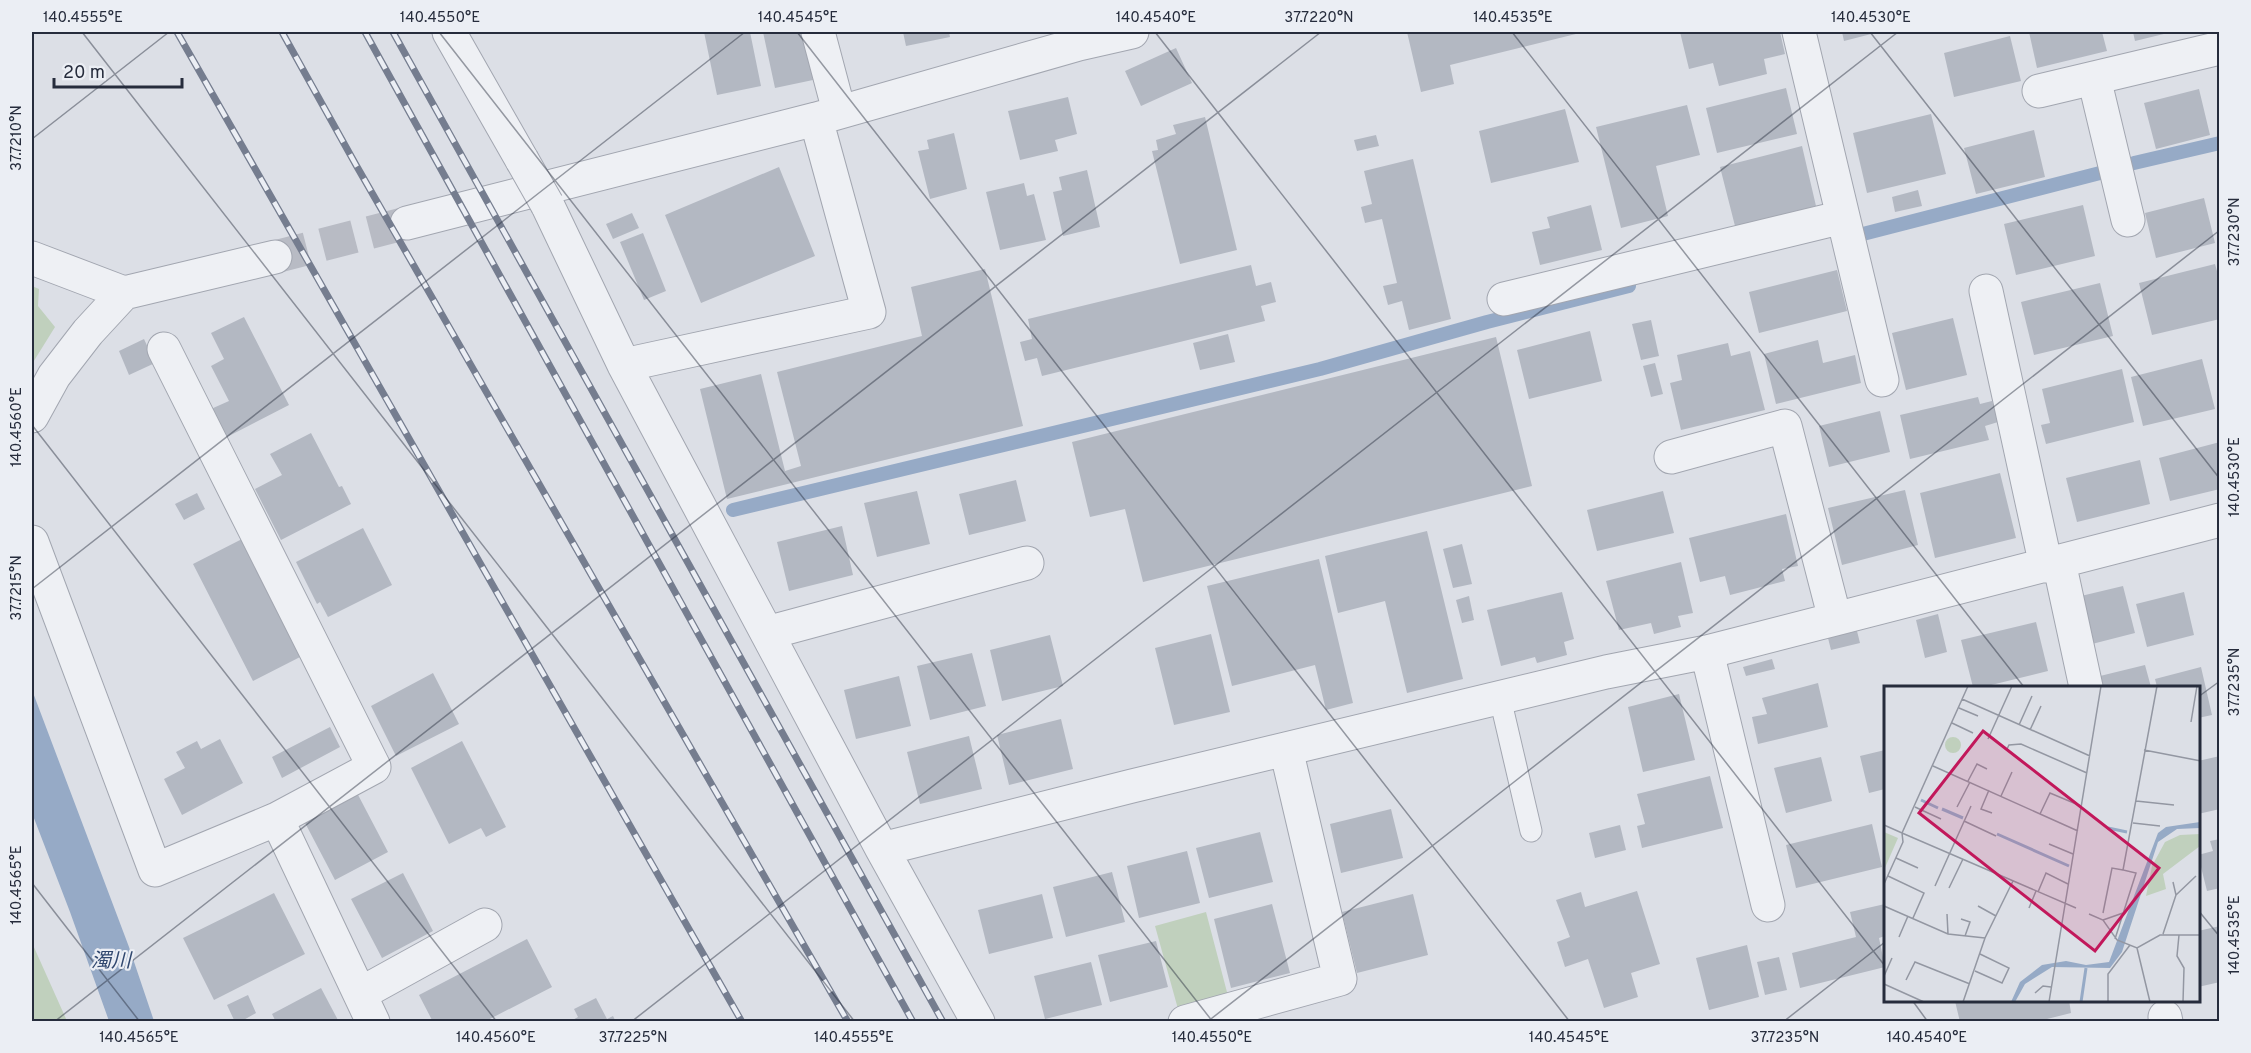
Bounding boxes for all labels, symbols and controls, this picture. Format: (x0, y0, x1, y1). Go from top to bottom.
text: 140.4555°E (43, 9, 123, 28)
text: 140.4550°E (400, 9, 480, 28)
text: 140.4545°E (758, 9, 838, 28)
text: 140.4540°E (1116, 9, 1196, 28)
text: 37.7220°N (1284, 9, 1354, 28)
text: 140.4535°E (1473, 9, 1553, 28)
text: 140.4530°E (1831, 9, 1911, 28)
scale bar (54, 51, 182, 89)
text: 20 m (63, 62, 105, 85)
text: 37.7210°N (8, 105, 27, 171)
text: 37.7230°N (2226, 197, 2245, 267)
text: 140.4560°E (8, 387, 27, 467)
text: 140.4530°E (2226, 437, 2245, 517)
text: 37.7215°N (8, 555, 27, 621)
text: 37.7235°N (2226, 648, 2245, 716)
inset map (1884, 686, 2200, 1002)
text: 140.4565°E (8, 845, 27, 925)
text: 140.4535°E (2226, 895, 2245, 975)
water label: 濁川 (91, 949, 133, 975)
text: 140.4565°E (99, 1029, 179, 1048)
text: 140.4560°E (456, 1029, 536, 1048)
text: 37.7225°N (598, 1029, 668, 1048)
text: 140.4555°E (814, 1029, 894, 1048)
text: 140.4550°E (1172, 1029, 1252, 1048)
text: 140.4545°E (1529, 1029, 1609, 1048)
text: 37.7235°N (1751, 1029, 1819, 1048)
text: 140.4540°E (1887, 1029, 1967, 1048)

